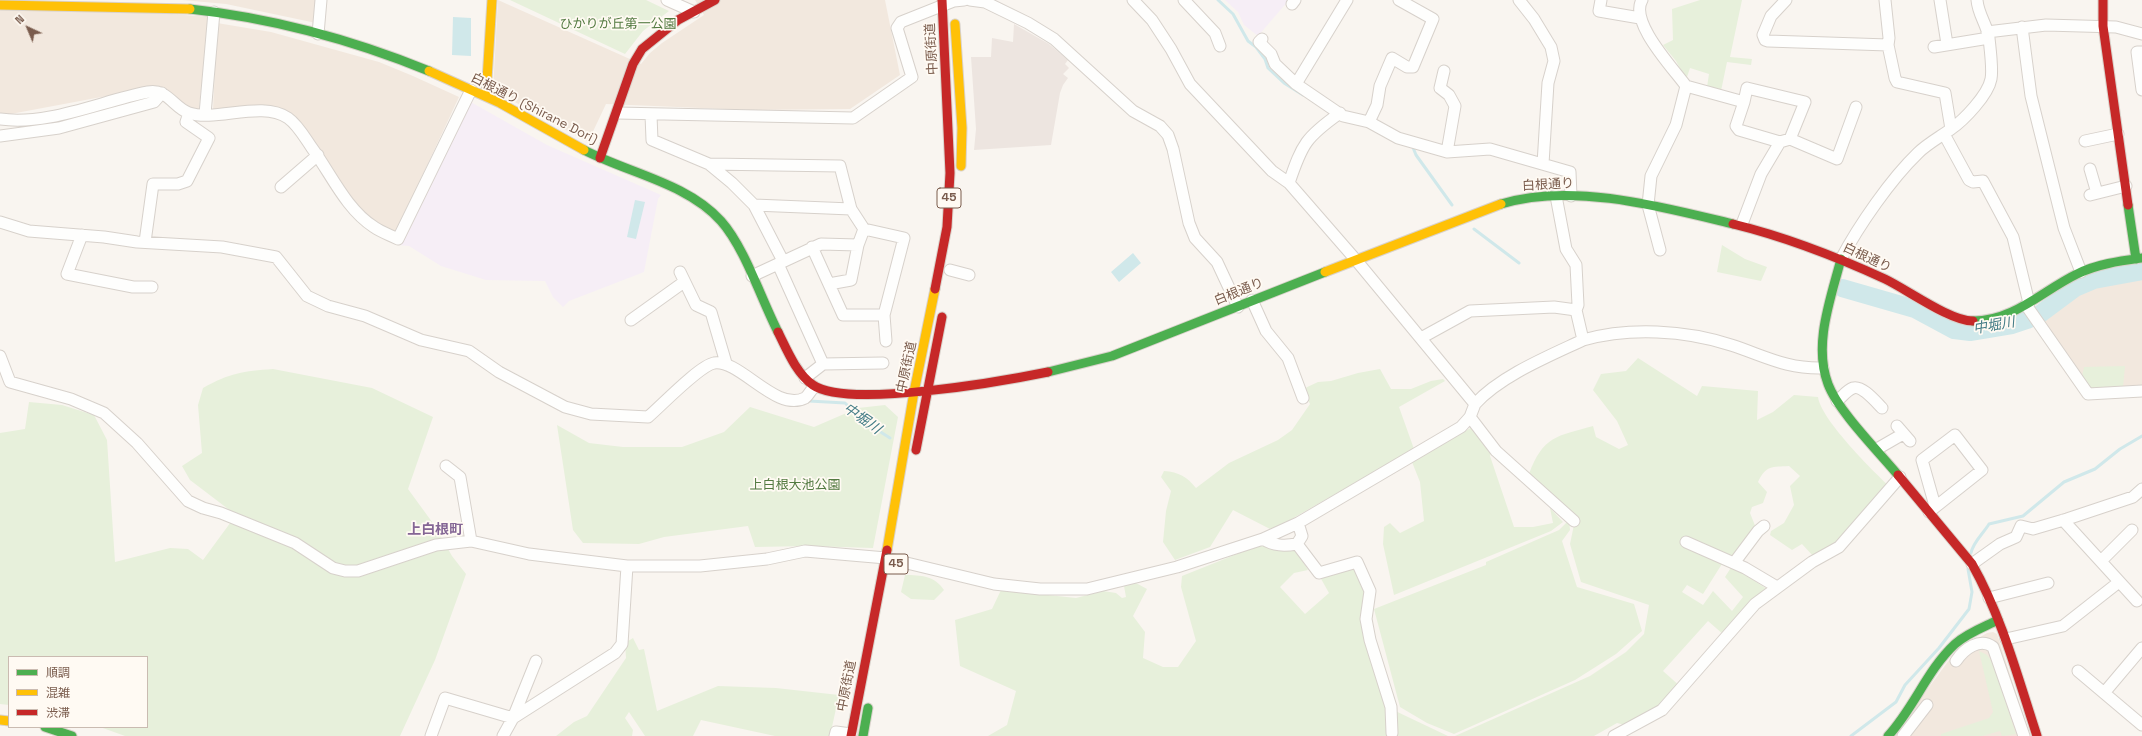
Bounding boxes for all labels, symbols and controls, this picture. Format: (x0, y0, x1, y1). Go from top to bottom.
north arrow (8, 8, 48, 48)
text: N (12, 12, 27, 27)
park label: ひかりが丘第一公園 (560, 16, 676, 32)
street label: 中原街道 (923, 23, 941, 75)
street label: 白根通り (Shirane Dori) (468, 70, 600, 148)
street label: 白根通り (1522, 176, 1574, 194)
road number: 45 (937, 188, 961, 208)
street label: 白根通り (1840, 240, 1894, 276)
street label: 白根通り (1212, 275, 1266, 309)
water label: 中堀川 (1972, 314, 2016, 338)
street label: 中原街道 (894, 340, 920, 394)
water label: 中堀川 (840, 400, 884, 438)
park label: 上白根大池公園 (750, 477, 840, 493)
district label: 上白根町 (407, 522, 463, 538)
road number: 45 (884, 554, 908, 574)
legend (8, 656, 148, 728)
street label: 中原街道 (834, 659, 860, 713)
text: 順調 (46, 665, 70, 681)
text: 混雑 (46, 685, 70, 701)
text: 渋滞 (46, 705, 70, 721)

